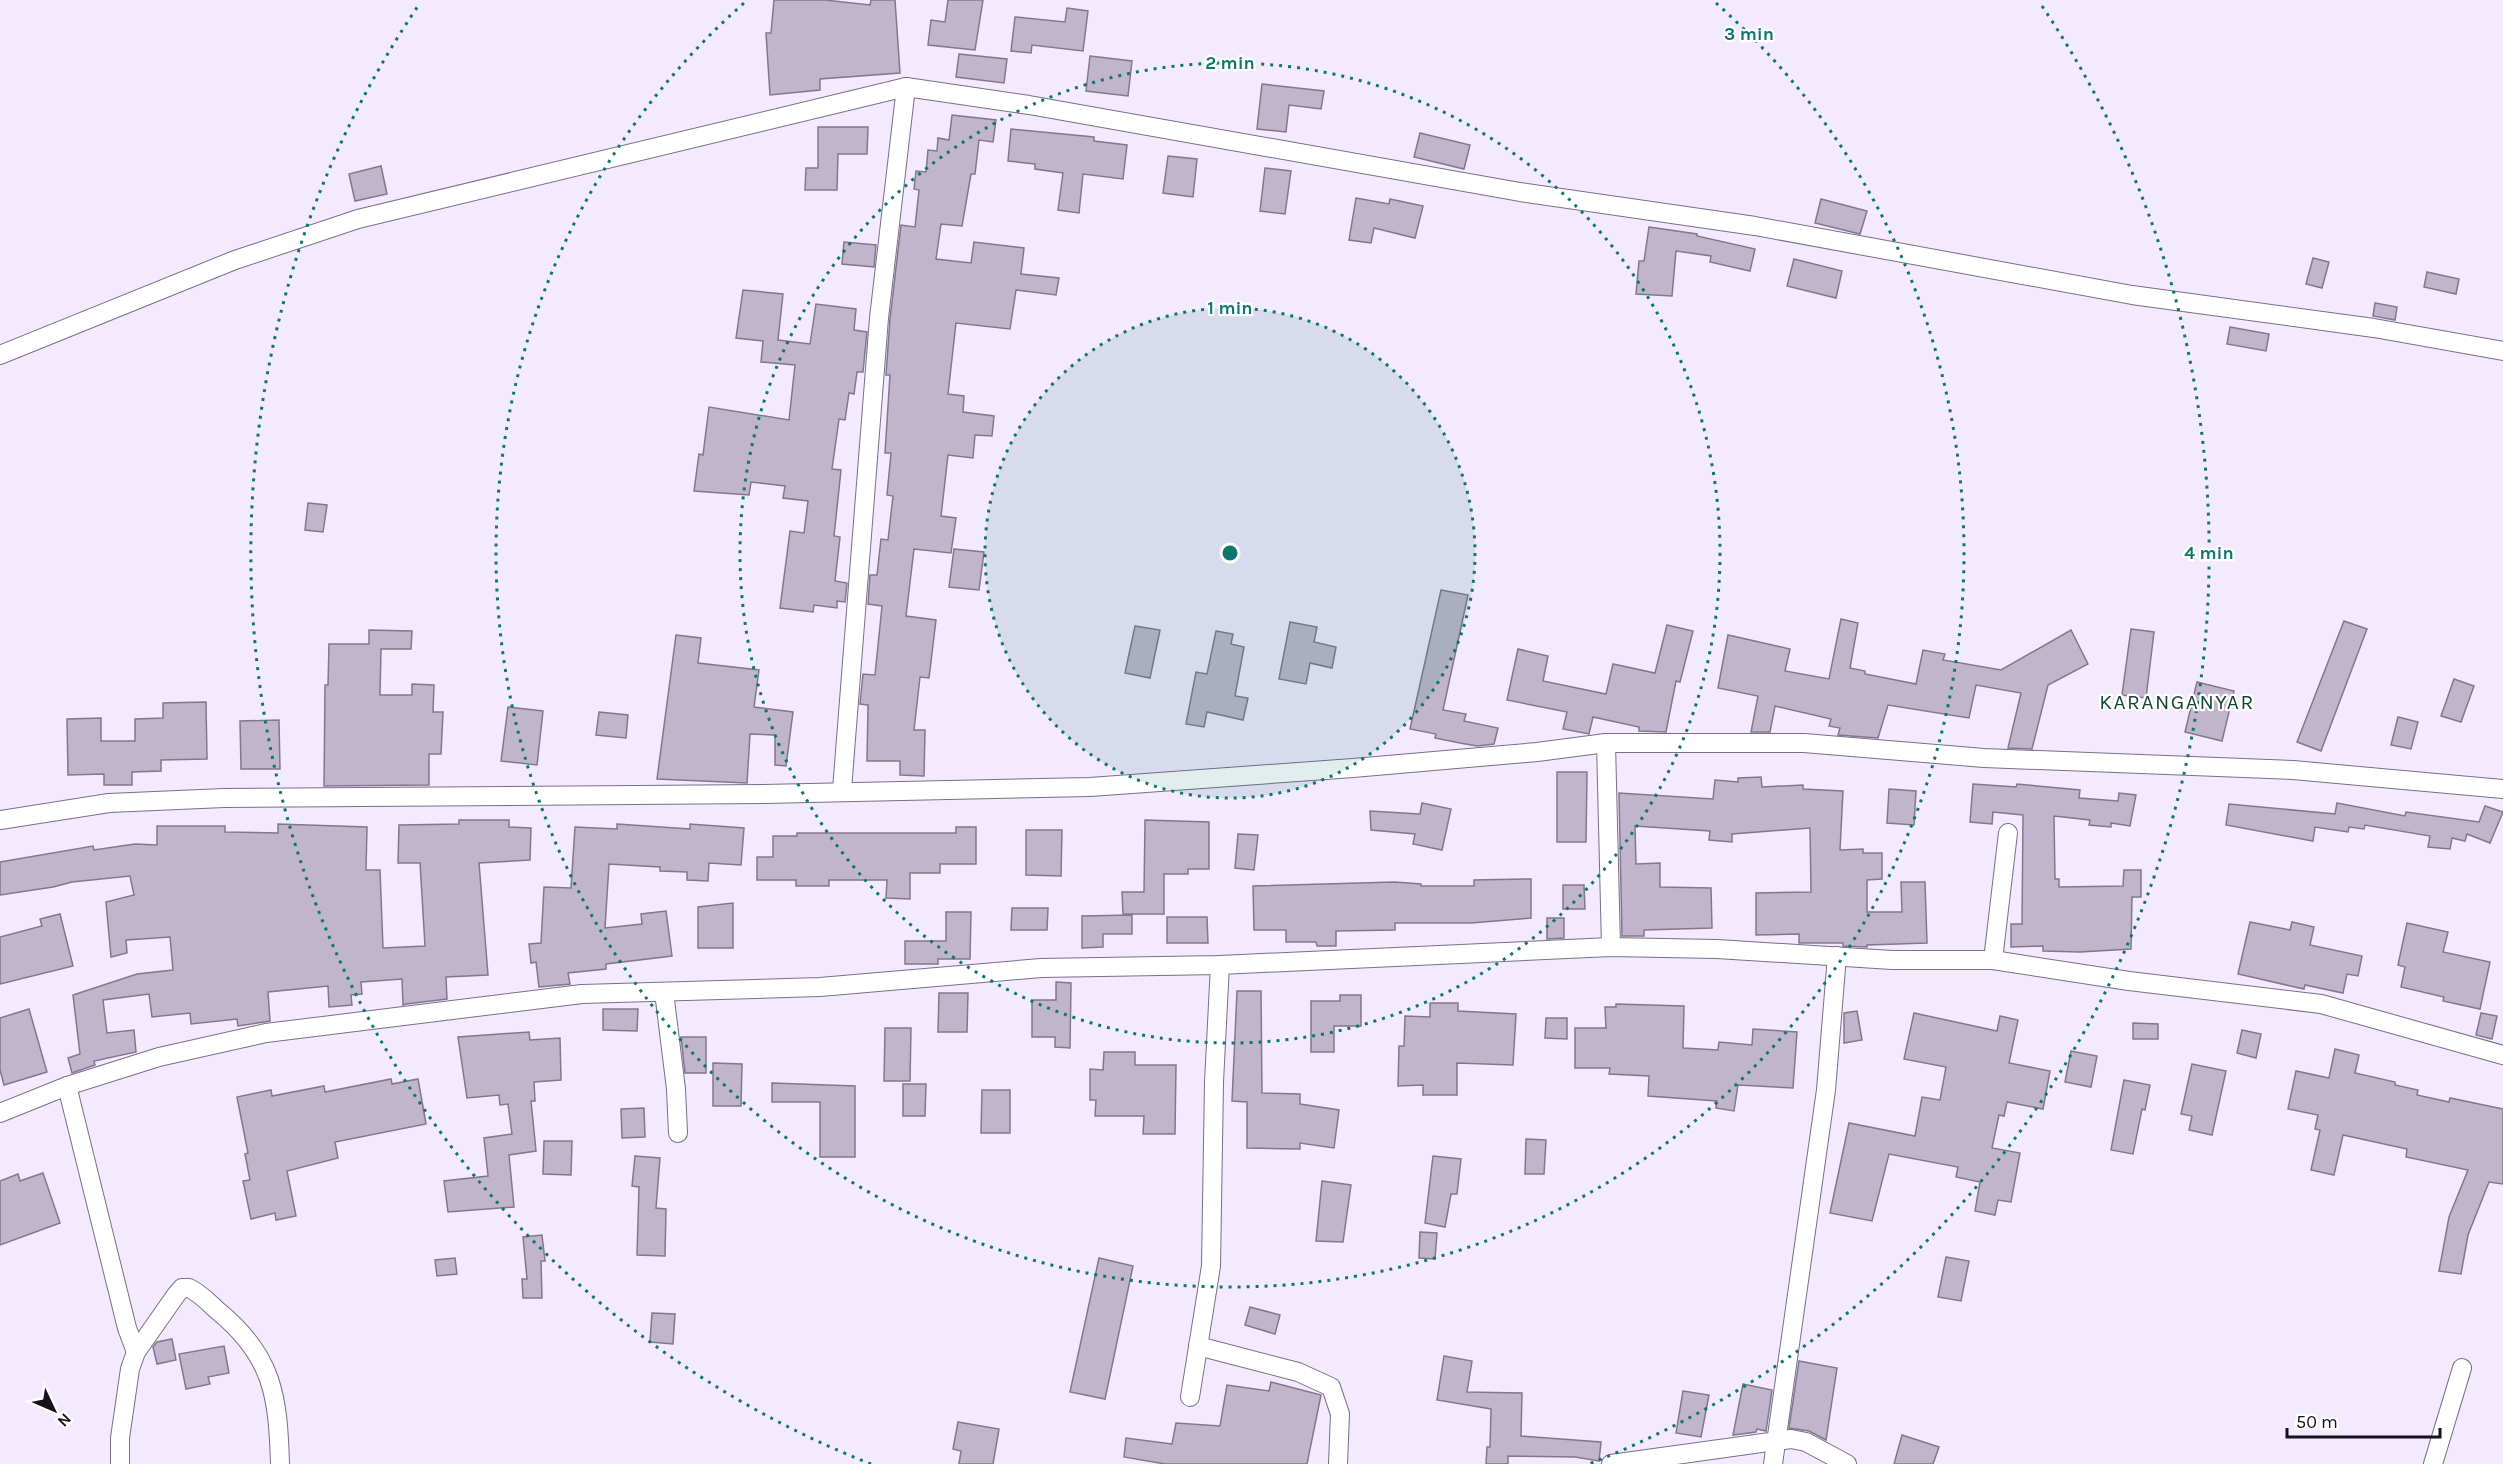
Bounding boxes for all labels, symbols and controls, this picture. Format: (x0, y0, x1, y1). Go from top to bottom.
text: 3 min (1724, 23, 1774, 45)
text: 2 min (1205, 52, 1255, 74)
text: 1 min (1207, 297, 1253, 319)
text: 4 min (2184, 542, 2234, 564)
centre of rings (1220, 543, 1240, 563)
district label: KARANGANYAR (2099, 690, 2255, 714)
north arrow (24, 1380, 84, 1440)
scale bar (2287, 1401, 2440, 1439)
text: N (54, 1409, 75, 1431)
text: 50 m (2296, 1411, 2338, 1433)

